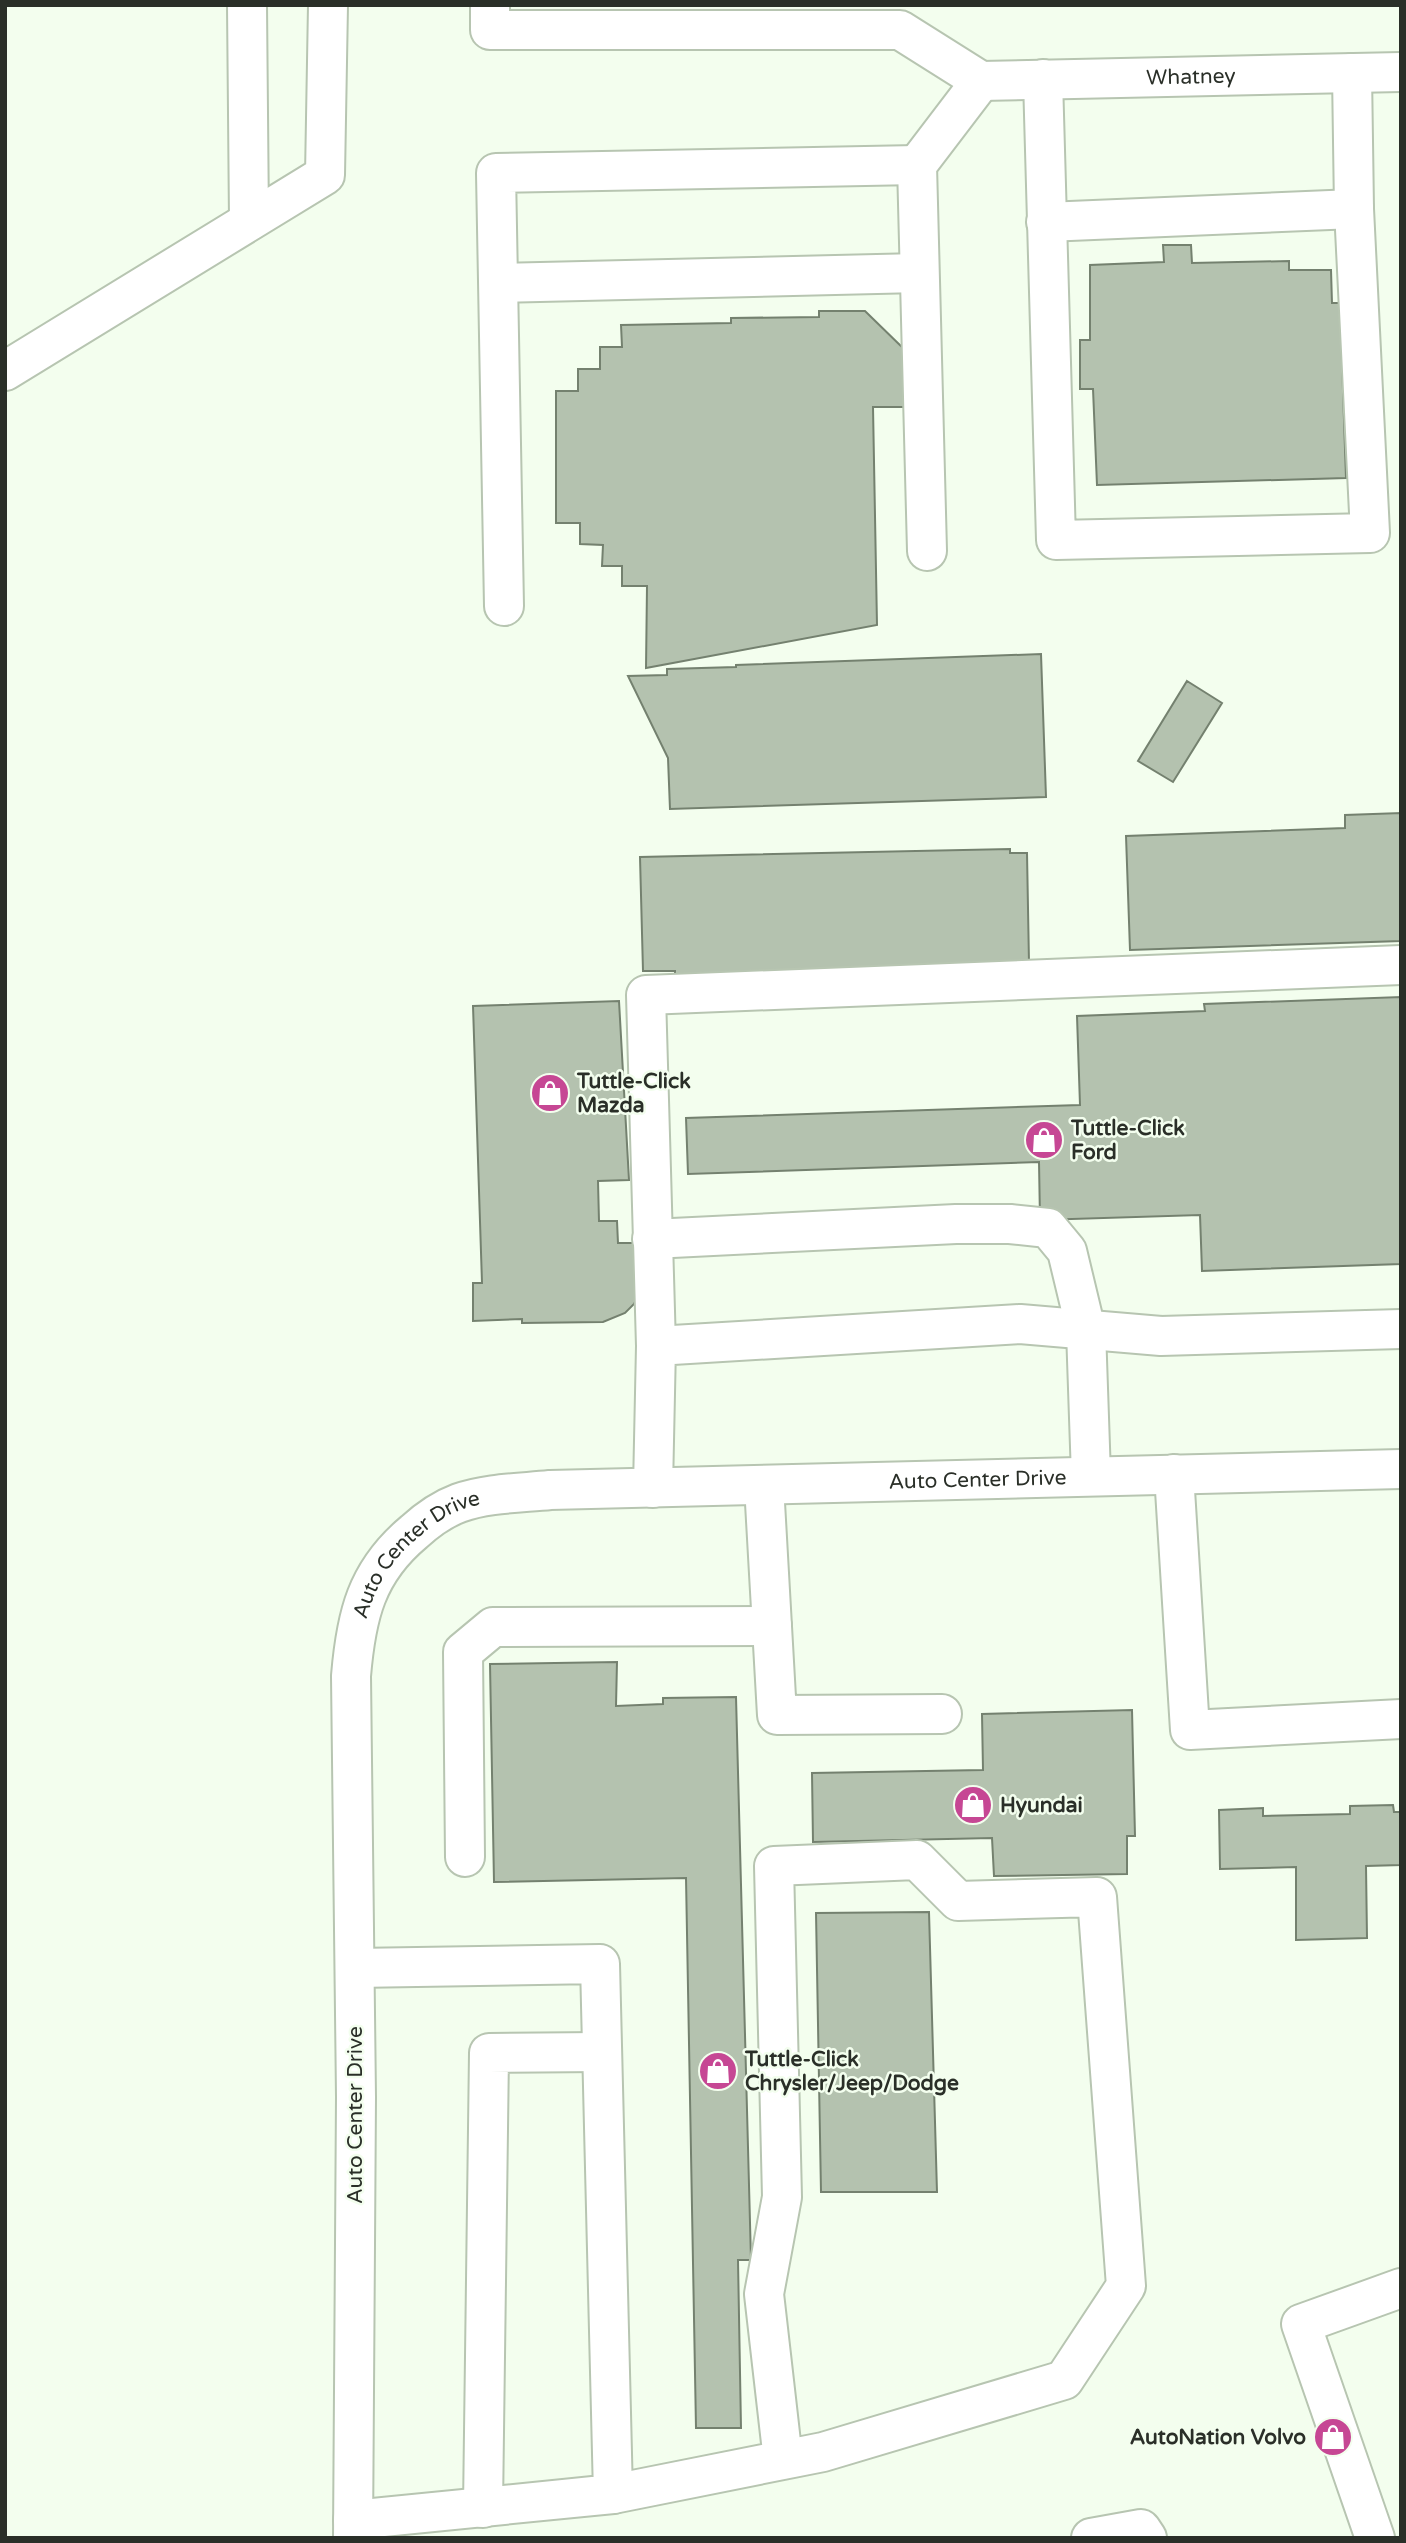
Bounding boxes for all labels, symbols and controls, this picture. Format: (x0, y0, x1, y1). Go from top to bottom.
street label: Whatney (1146, 63, 1236, 90)
place label: Tuttle-Click Mazda (576, 1069, 691, 1118)
shop icon: Tuttle-Click Mazda (529, 1072, 571, 1114)
place label: Tuttle-Click Ford (1070, 1116, 1185, 1165)
shop icon: Tuttle-Click Ford (1023, 1119, 1065, 1161)
street label: Auto Center Drive (888, 1465, 1067, 1494)
street label: Auto Center Drive (348, 1485, 482, 1621)
shop icon: Hyundai (952, 1784, 994, 1826)
place label: Hyundai (1000, 1793, 1083, 1818)
street label: Auto Center Drive (343, 2026, 368, 2204)
place label: Tuttle-Click Chrysler/Jeep/Dodge (744, 2047, 959, 2096)
shop icon: Tuttle-Click Chrysler/Jeep/Dodge (697, 2050, 739, 2092)
shop icon: AutoNation Volvo (1312, 2416, 1354, 2458)
place label: AutoNation Volvo (1130, 2425, 1306, 2450)

